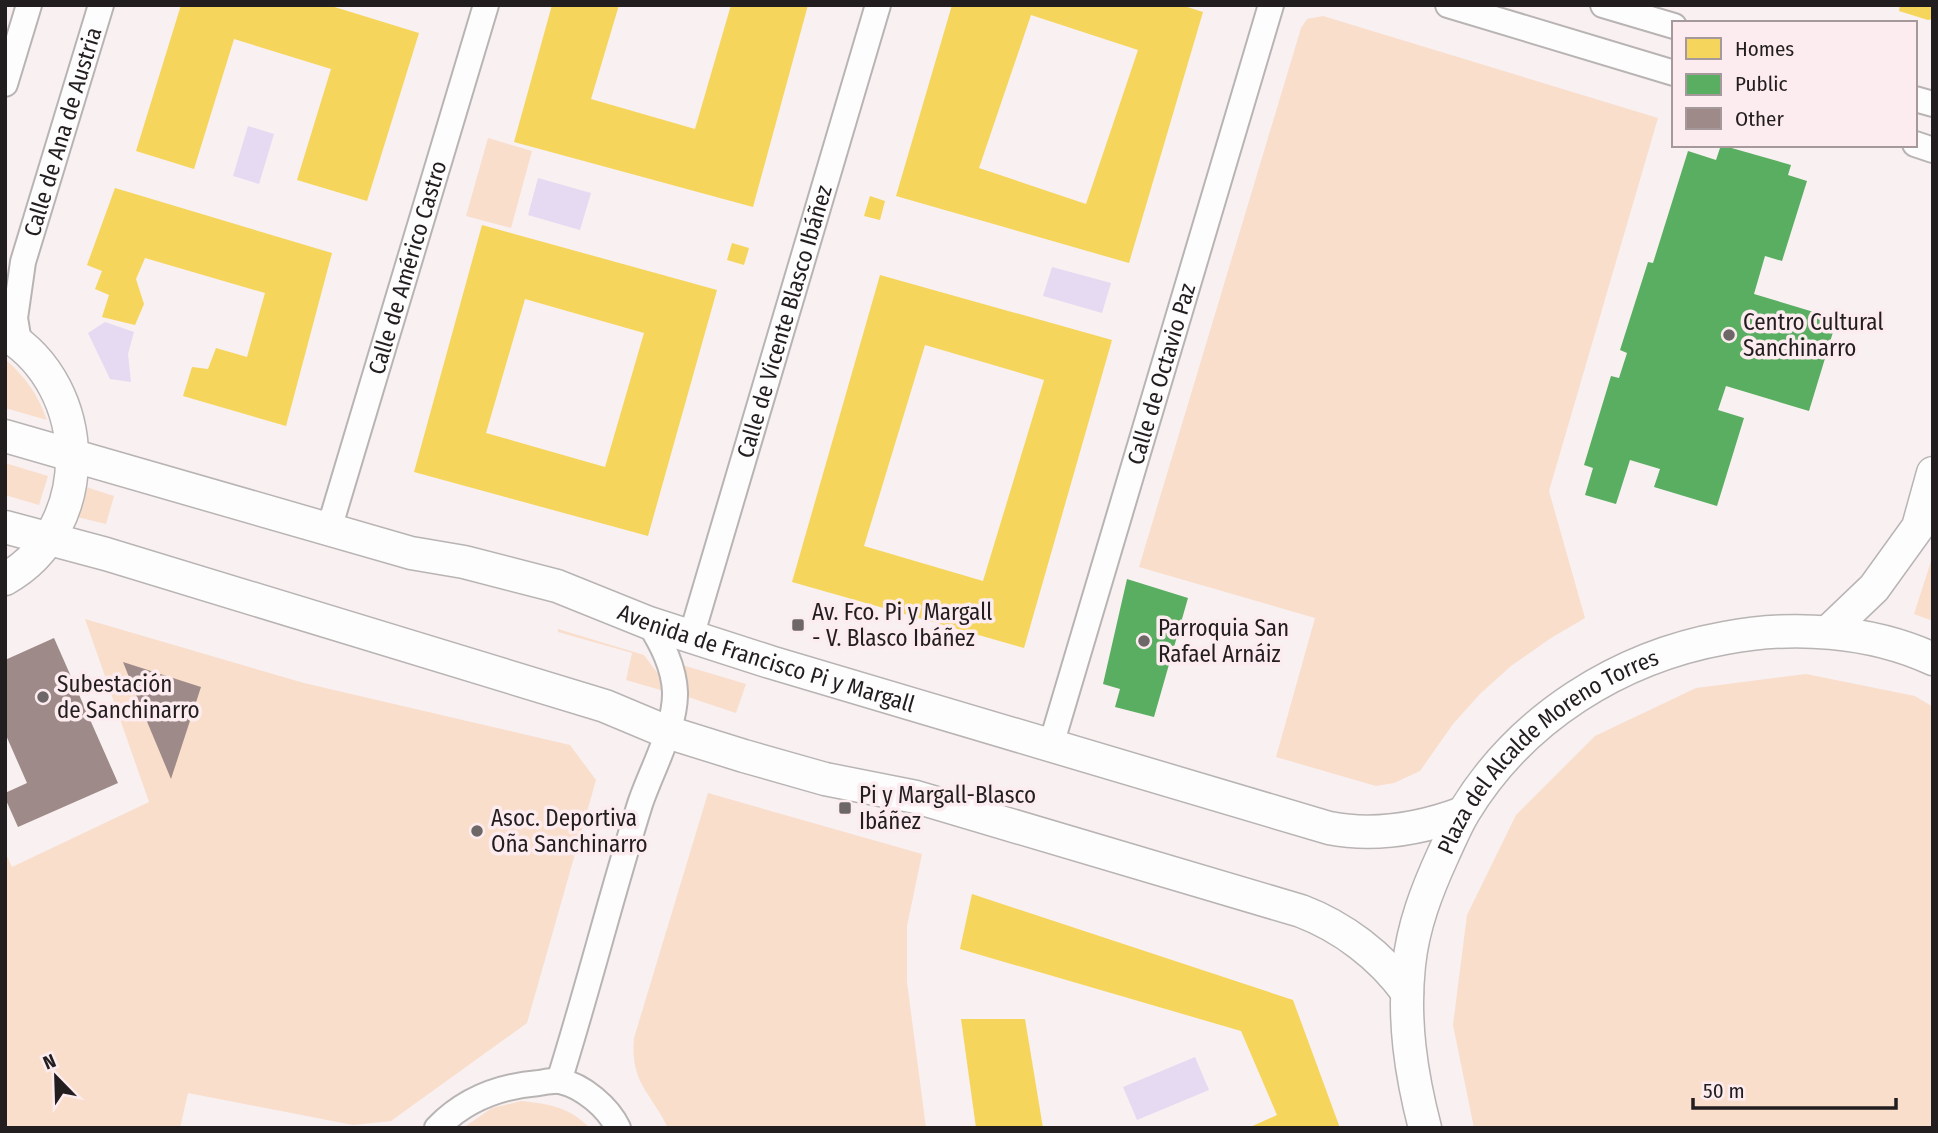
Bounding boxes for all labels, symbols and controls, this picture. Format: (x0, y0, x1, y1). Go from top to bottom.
legend (1672, 21, 1917, 147)
street label: Calle de Ana de Austria (18, 24, 107, 240)
text: Homes (1735, 36, 1794, 62)
text: Public (1735, 71, 1787, 97)
text: Other (1735, 106, 1784, 132)
street label: Calle de Américo Castro (362, 157, 453, 378)
street label: Calle de Vicente Blasco Ibáñez (731, 182, 838, 461)
street label: Calle de Octavio Paz (1121, 280, 1201, 468)
place label: Centro Cultural Sanchinarro (1743, 308, 1883, 362)
marker: Centro Cultural Sanchinarro (1721, 327, 1737, 343)
street label: Avenida de Francisco Pi y Margall (614, 598, 918, 718)
place label: Av. Fco. Pi y Margall - V. Blasco Ibáñez (812, 598, 992, 652)
place label: Parroquia San Rafael Arnáiz (1158, 614, 1289, 668)
marker: Av. Fco. Pi y Margall - V. Blasco Ibáñez (790, 617, 806, 633)
marker: Parroquia San Rafael Arnáiz (1136, 633, 1152, 649)
street label: Plaza del Alcalde Moreno Torres (1431, 643, 1662, 859)
place label: Subestación de Sanchinarro (57, 670, 200, 724)
marker: Subestación de Sanchinarro (35, 689, 51, 705)
place label: Pi y Margall-Blasco Ibáñez (859, 781, 1036, 835)
marker: Pi y Margall-Blasco Ibáñez (837, 800, 853, 816)
place label: Asoc. Deportiva Oña Sanchinarro (491, 804, 648, 858)
marker: Asoc. Deportiva Oña Sanchinarro (469, 823, 485, 839)
north arrow (21, 1042, 91, 1112)
text: N (40, 1049, 59, 1075)
scale bar (1693, 1066, 1896, 1110)
text: 50 m (1703, 1078, 1745, 1104)

